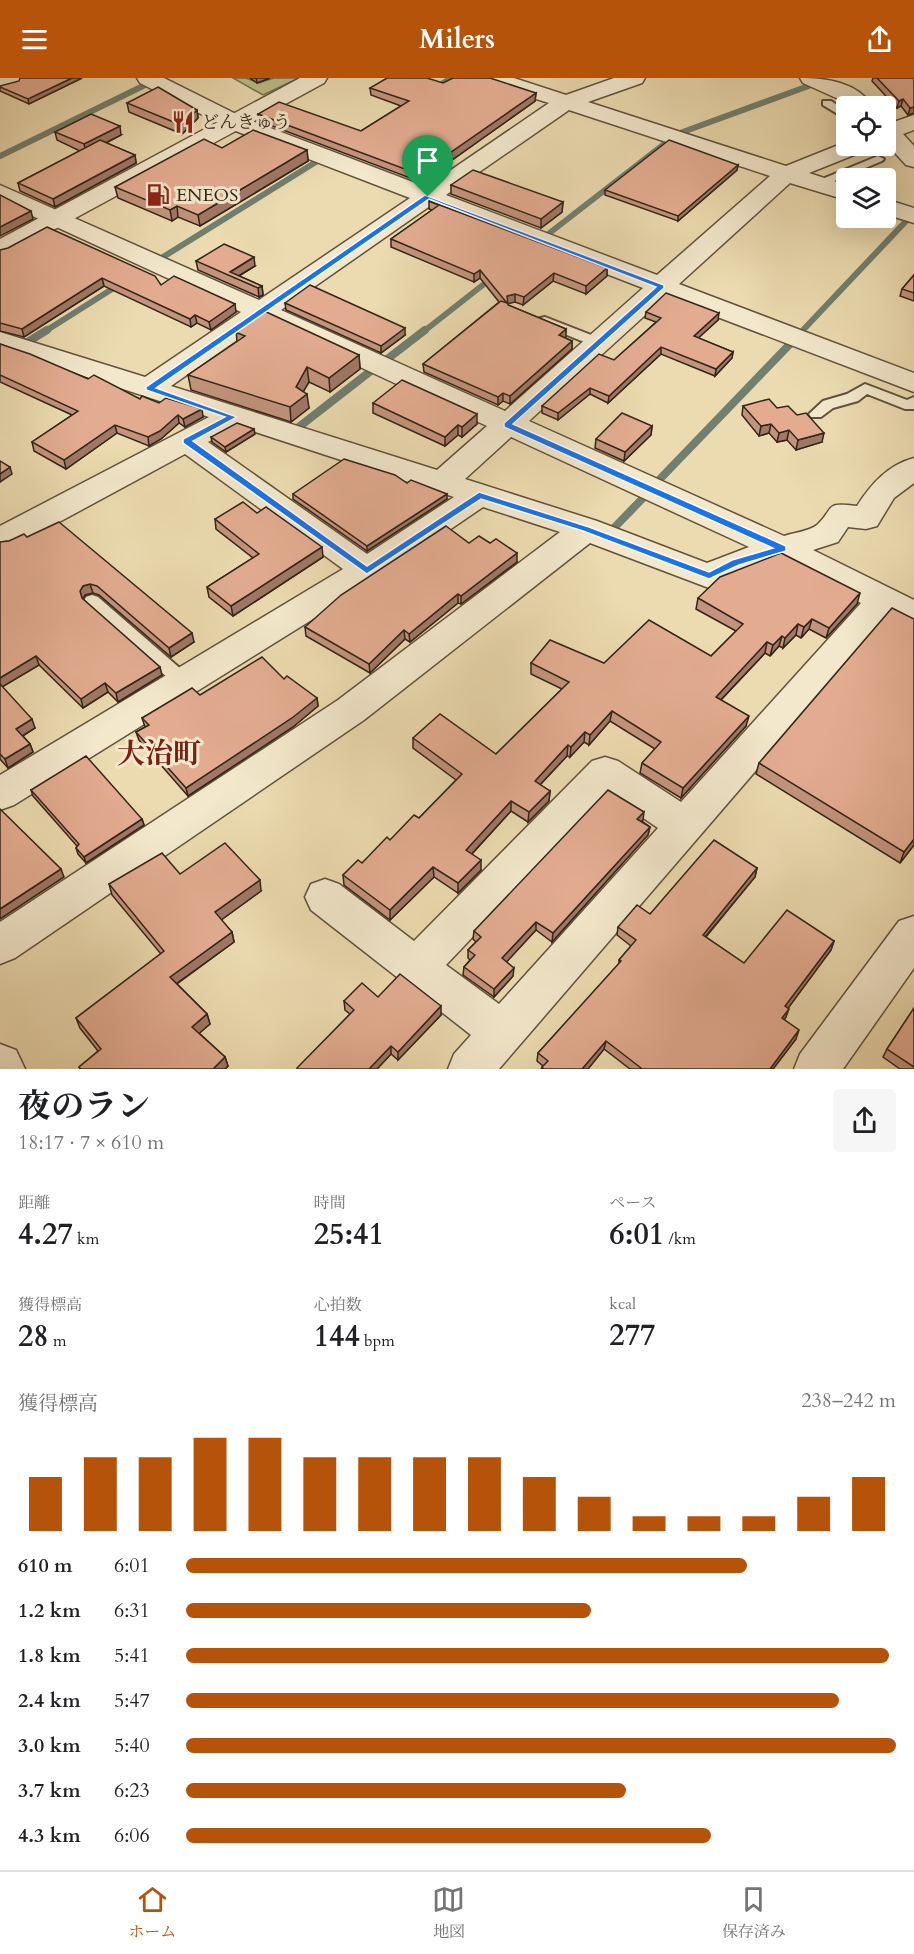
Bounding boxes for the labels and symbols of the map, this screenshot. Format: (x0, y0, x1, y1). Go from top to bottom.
restaurant icon: どんきゅう (170, 109, 196, 135)
place label: どんきゅう (201, 110, 291, 135)
pin (402, 135, 453, 197)
fuel station icon: ENEOS (145, 182, 171, 208)
place label: ENEOS (176, 183, 238, 208)
district label: 大治町 (117, 735, 201, 773)

